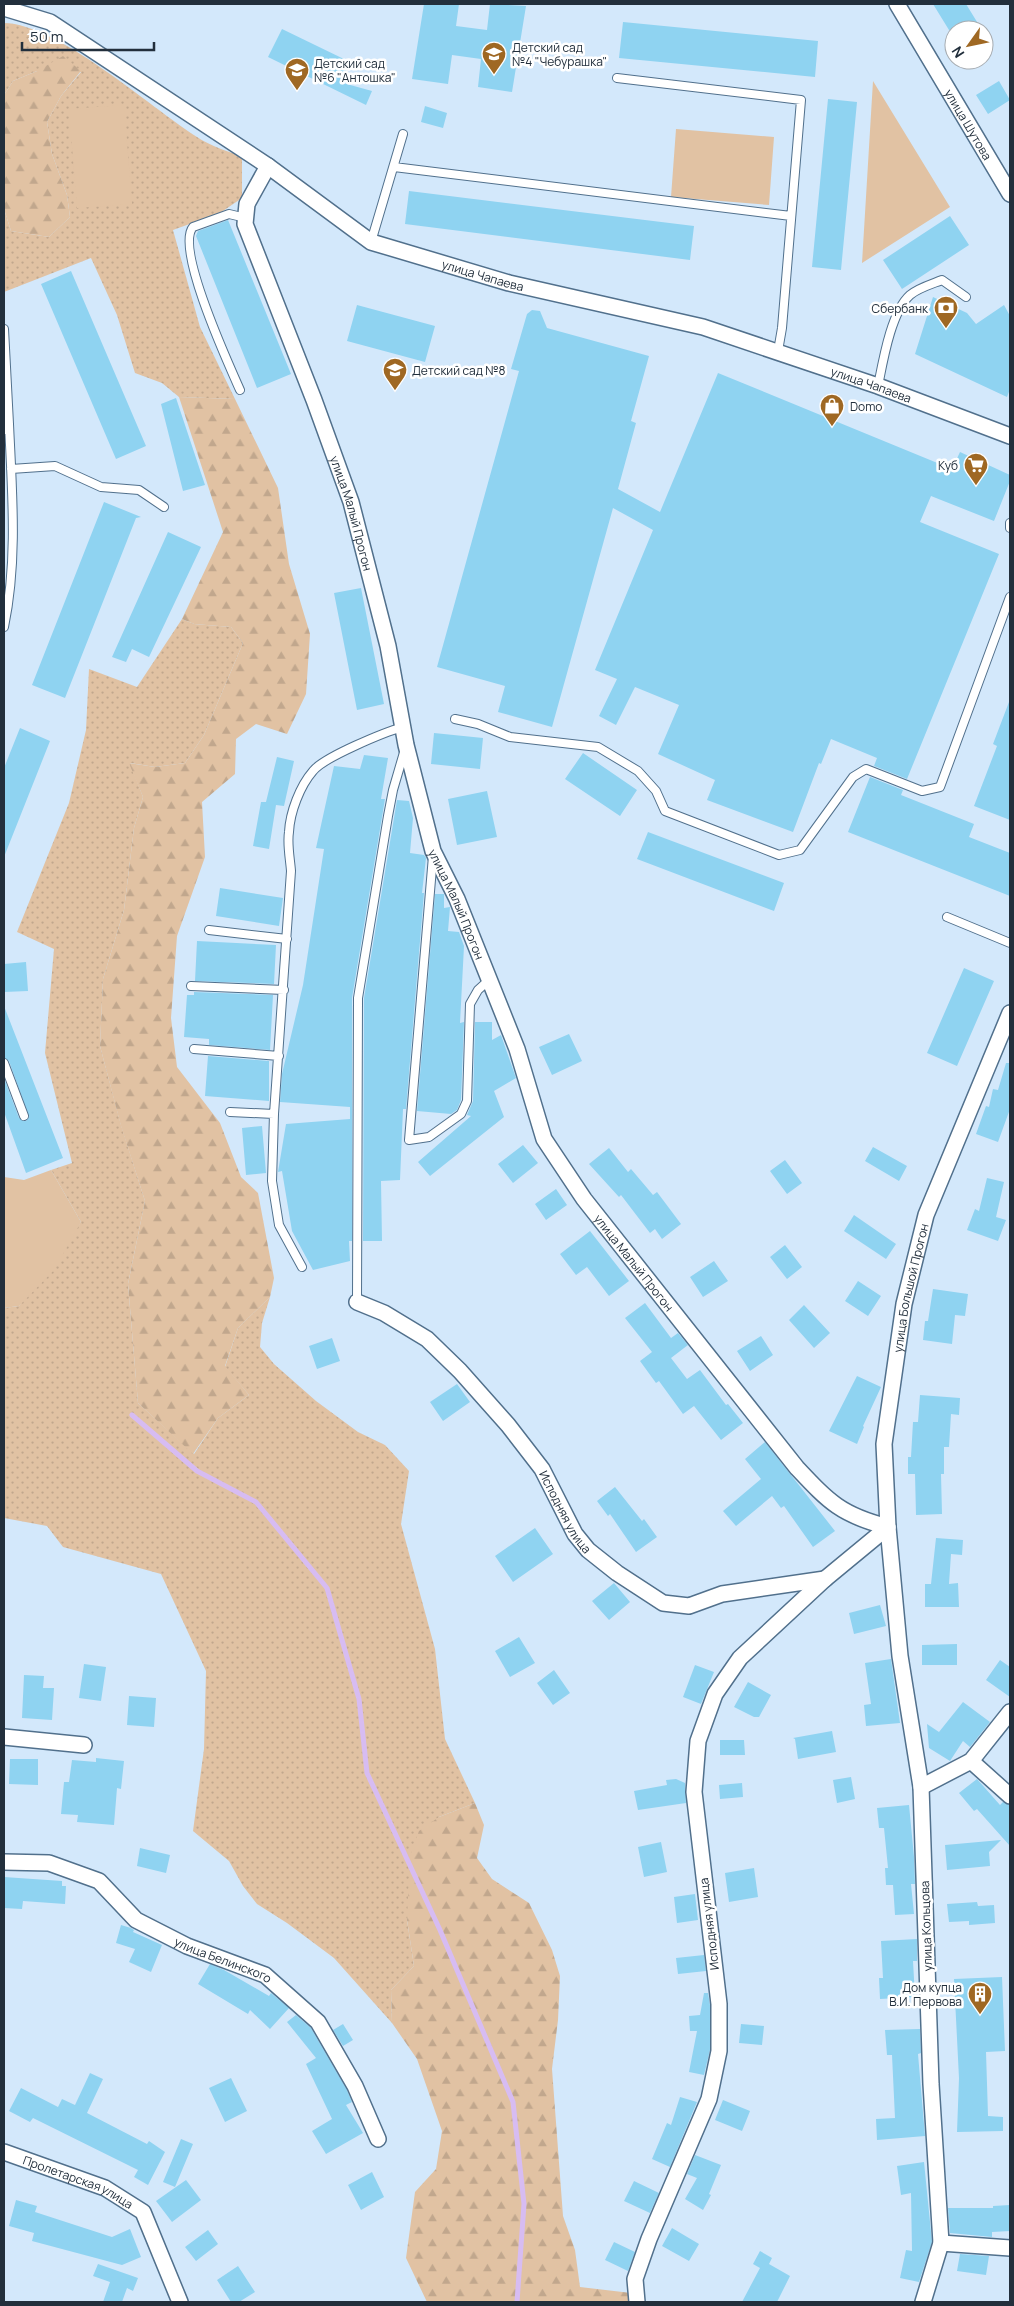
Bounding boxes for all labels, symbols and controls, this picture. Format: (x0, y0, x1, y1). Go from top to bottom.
scale bar (22, 20, 155, 52)
north arrow (944, 20, 994, 70)
text: 50 m (30, 26, 64, 47)
place label: Детский сад №4 "Чебурашка" (512, 39, 607, 70)
school or university icon: Детский сад №4 "Чебурашка" (481, 41, 507, 75)
text: N (947, 43, 968, 62)
place label: Детский сад №6 "Антошка" (314, 55, 396, 86)
school or university icon: Детский сад №6 "Антошка" (284, 57, 310, 91)
street label: улица Шутова (941, 86, 996, 163)
street label: улица Чапаева (440, 255, 525, 295)
bank icon: Сбербанк (933, 295, 959, 329)
place label: Сбербанк (872, 300, 929, 317)
school or university icon: Детский сад №8 (382, 357, 408, 391)
place label: Детский сад №8 (412, 362, 506, 379)
street label: улица Чапаева (829, 362, 914, 406)
shop icon: Domo (819, 393, 845, 427)
place label: Domo (850, 398, 882, 415)
supermarket icon: Куб (963, 452, 989, 486)
street label: улица Малый Прогон (326, 453, 377, 573)
place label: Куб (938, 457, 958, 474)
street label: улица Малый Прогон (425, 846, 489, 962)
street label: улица Малый Прогон (591, 1210, 678, 1315)
street label: улица Большой Прогон (889, 1222, 932, 1353)
street label: Исподняя улица (536, 1467, 596, 1557)
street label: Исподняя улица (695, 1877, 723, 1971)
street label: улица Кольцова (916, 1880, 936, 1972)
street label: улица Белинского (172, 1933, 276, 1986)
place label: Дом купца В.И. Первова (889, 1979, 962, 2010)
building icon: Дом купца В.И. Первова (967, 1981, 993, 2015)
street label: Пролетарская улица (21, 2151, 137, 2212)

